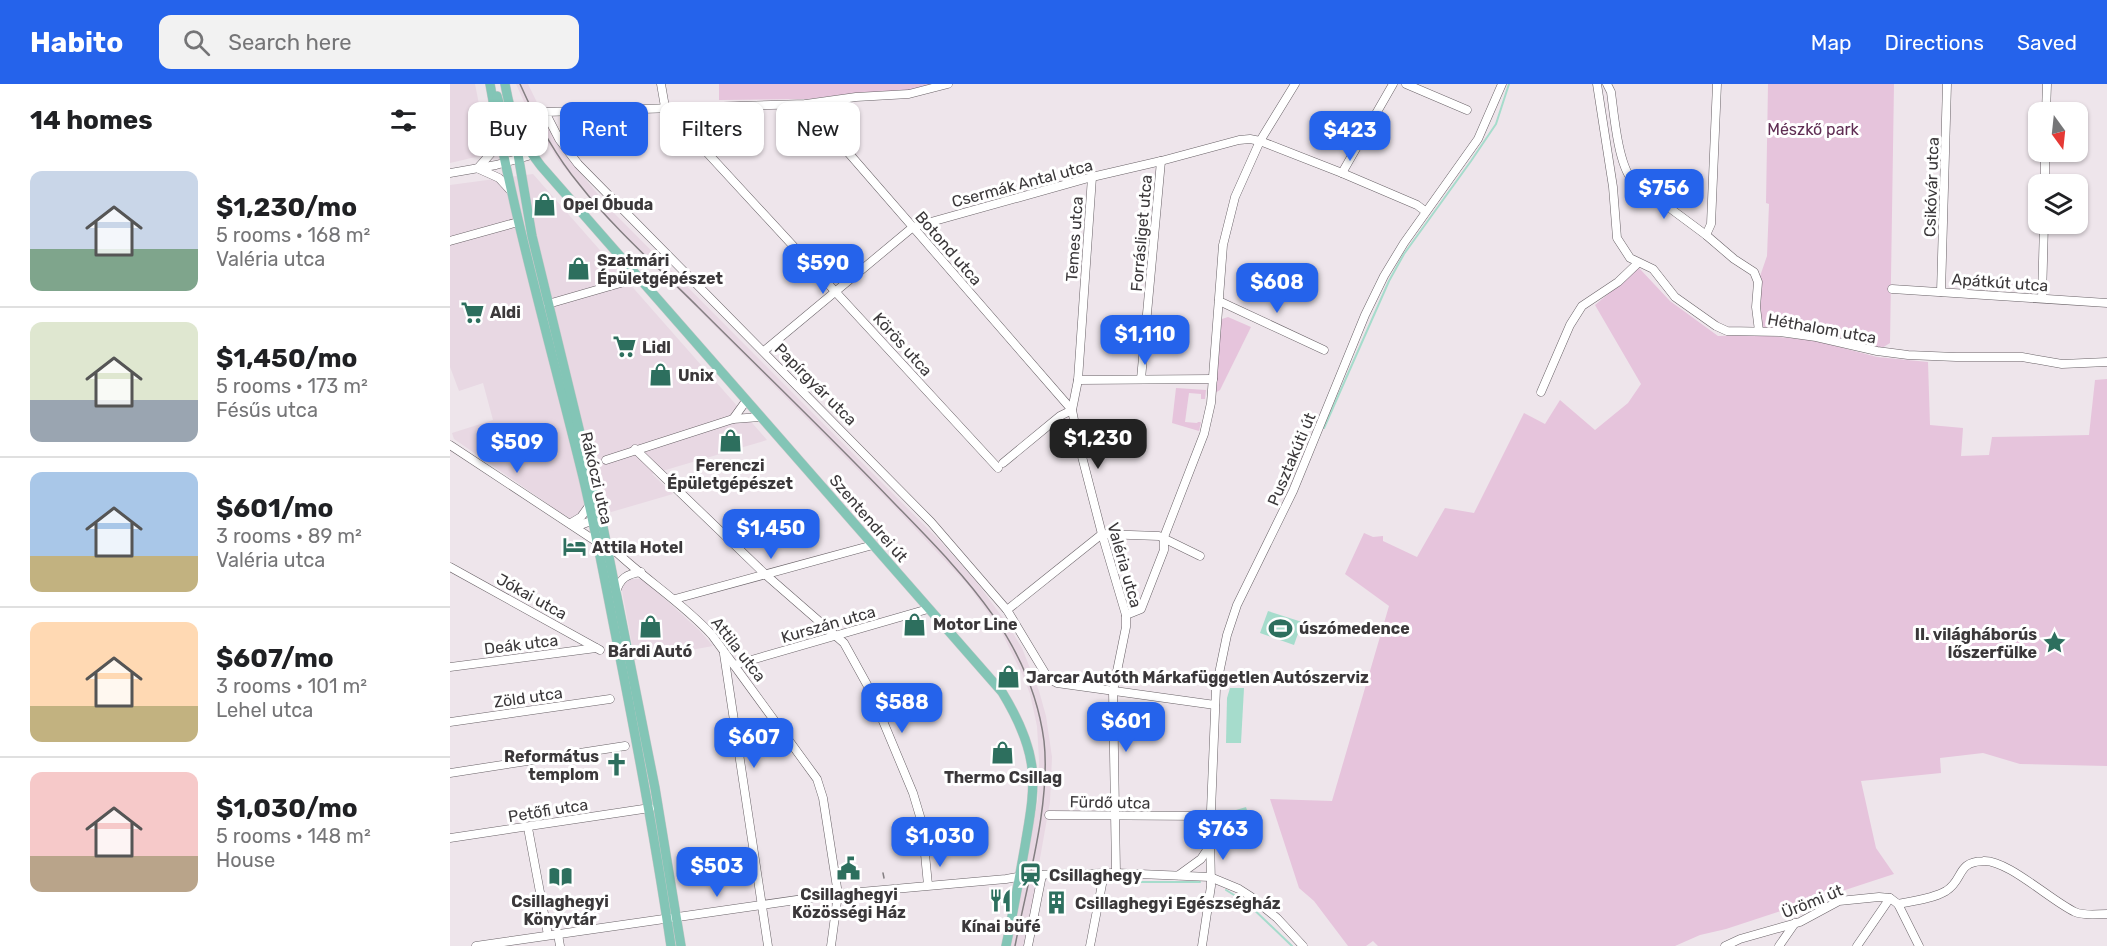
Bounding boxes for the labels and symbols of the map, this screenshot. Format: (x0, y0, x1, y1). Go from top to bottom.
north arrow (2028, 102, 2088, 162)
pin: $423 (1314, 111, 1386, 162)
park label: Mészkő park (1767, 120, 1860, 139)
street label: Csikóvár utca (1920, 137, 1943, 237)
street label: Csermák Antal utca (950, 156, 1095, 211)
pin: $756 (1628, 169, 1700, 220)
street label: Forrásliget utca (1127, 174, 1156, 292)
shop icon: Opel Óbuda (532, 191, 558, 217)
place label: Opel Óbuda (563, 194, 653, 214)
street label: Temes utca (1062, 196, 1087, 282)
street label: Botond utca (911, 207, 986, 289)
pin: $590 (787, 244, 859, 295)
place label: Szatmári Épületgépészet (597, 251, 723, 288)
shop icon: Szatmári Épületgépészet (566, 256, 592, 282)
pin: $608 (1241, 263, 1313, 314)
street label: Apátkút utca (1951, 270, 2049, 295)
supermarket icon: Aldi (459, 299, 485, 325)
place label: Aldi (490, 303, 521, 322)
street label: Körös utca (869, 309, 936, 380)
street label: Héthalom utca (1766, 310, 1878, 347)
pin: $1,110 (1096, 315, 1194, 366)
supermarket icon: Lidl (611, 334, 637, 360)
place label: Lidl (642, 338, 671, 357)
street label: Papírgyár utca (771, 339, 861, 429)
shop icon: Unix (647, 362, 673, 388)
place label: Unix (678, 366, 714, 385)
street label: Pusztakúti út (1263, 410, 1320, 509)
pin: $1,230 (1049, 419, 1147, 470)
pin: $509 (481, 423, 553, 474)
shop icon: Ferenczi Épületgépészet (717, 427, 743, 453)
street label: Rákóczi utca (577, 430, 616, 526)
place label: Ferenczi Épületgépészet (667, 456, 793, 493)
street label: Szentendrei út (826, 471, 912, 566)
pin: $1,450 (722, 509, 820, 560)
street label: Valéria utca (1103, 520, 1146, 610)
hotel icon: Attila Hotel (561, 534, 587, 560)
place label: Attila Hotel (592, 538, 683, 557)
street label: Jókai utca (493, 569, 570, 624)
street label: Kurszán utca (779, 602, 878, 647)
shop icon: Motor Line (902, 611, 928, 637)
shop icon: Bárdi Autó (637, 613, 663, 639)
street label: Attila utca (707, 613, 770, 685)
place label: Motor Line (933, 615, 1018, 634)
sports icon: úszómedence (1268, 615, 1294, 641)
place label: úszómedence (1299, 619, 1410, 638)
place label: II. világháborús lőszerfülke (1915, 625, 2037, 662)
place icon: II. világháborús lőszerfülke (2042, 630, 2068, 656)
street label: Deák utca (483, 631, 559, 658)
place label: Bárdi Autó (608, 642, 692, 661)
shop icon: Jarcar Autóth Márkafüggetlen Autószerviz (995, 664, 1021, 690)
place label: Jarcar Autóth Márkafüggetlen Autószerviz (1026, 668, 1369, 687)
street label: Zöld utca (492, 683, 564, 712)
pin: $588 (866, 683, 938, 734)
pin: $601 (1090, 702, 1162, 753)
pin: $607 (718, 718, 790, 769)
shop icon: Thermo Csillag (990, 739, 1016, 765)
place label: Református templom (504, 747, 599, 784)
church icon: Református templom (604, 752, 630, 778)
place label: Thermo Csillag (944, 768, 1062, 787)
street label: Fürdő utca (1069, 792, 1151, 813)
street label: Petőfi utca (507, 795, 589, 826)
pin: $763 (1187, 810, 1259, 861)
pin: $1,030 (891, 817, 989, 868)
pin: $503 (681, 847, 753, 898)
public building icon: Csillaghegyi Közösségi Ház (836, 856, 862, 882)
station icon: Csillaghegy (1018, 862, 1044, 888)
library icon: Csillaghegyi Könyvtár (547, 863, 573, 889)
place label: Csillaghegy (1049, 866, 1142, 885)
street label: Ürömi út (1779, 881, 1846, 922)
place label: Csillaghegyi Közösségi Ház (792, 885, 906, 922)
restaurant icon: Kínai büfé (988, 888, 1014, 914)
building icon: Csillaghegyi Egészségház (1044, 890, 1070, 916)
place label: Csillaghegyi Könyvtár (511, 892, 609, 929)
place label: Csillaghegyi Egészségház (1075, 894, 1281, 913)
place label: Kínai büfé (961, 917, 1041, 936)

